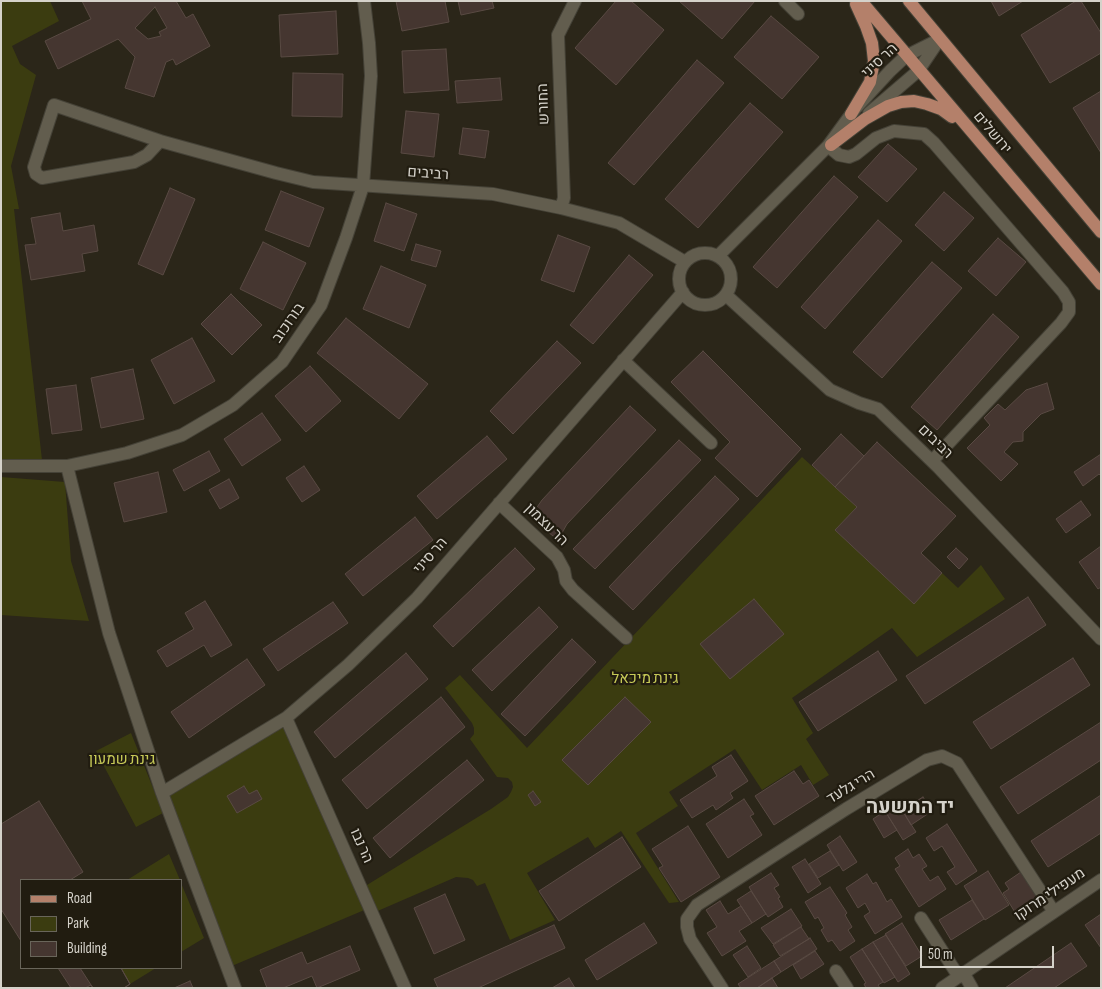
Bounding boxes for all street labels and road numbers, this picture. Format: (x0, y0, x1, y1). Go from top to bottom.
street label: הר סיני (858, 40, 902, 82)
street label: החורש (534, 83, 554, 125)
street label: ירושלים (969, 108, 1015, 158)
street label: רביבים (407, 164, 449, 184)
street label: בורוכוב (269, 300, 309, 346)
street label: רביבים (914, 421, 956, 463)
street label: הר עצמון (520, 500, 572, 550)
street label: הר סיני (410, 534, 452, 578)
street label: הרי גלעד (824, 766, 878, 808)
street label: הר נבו (345, 826, 377, 866)
street label: מעפילי מרוקו (1011, 865, 1089, 925)

